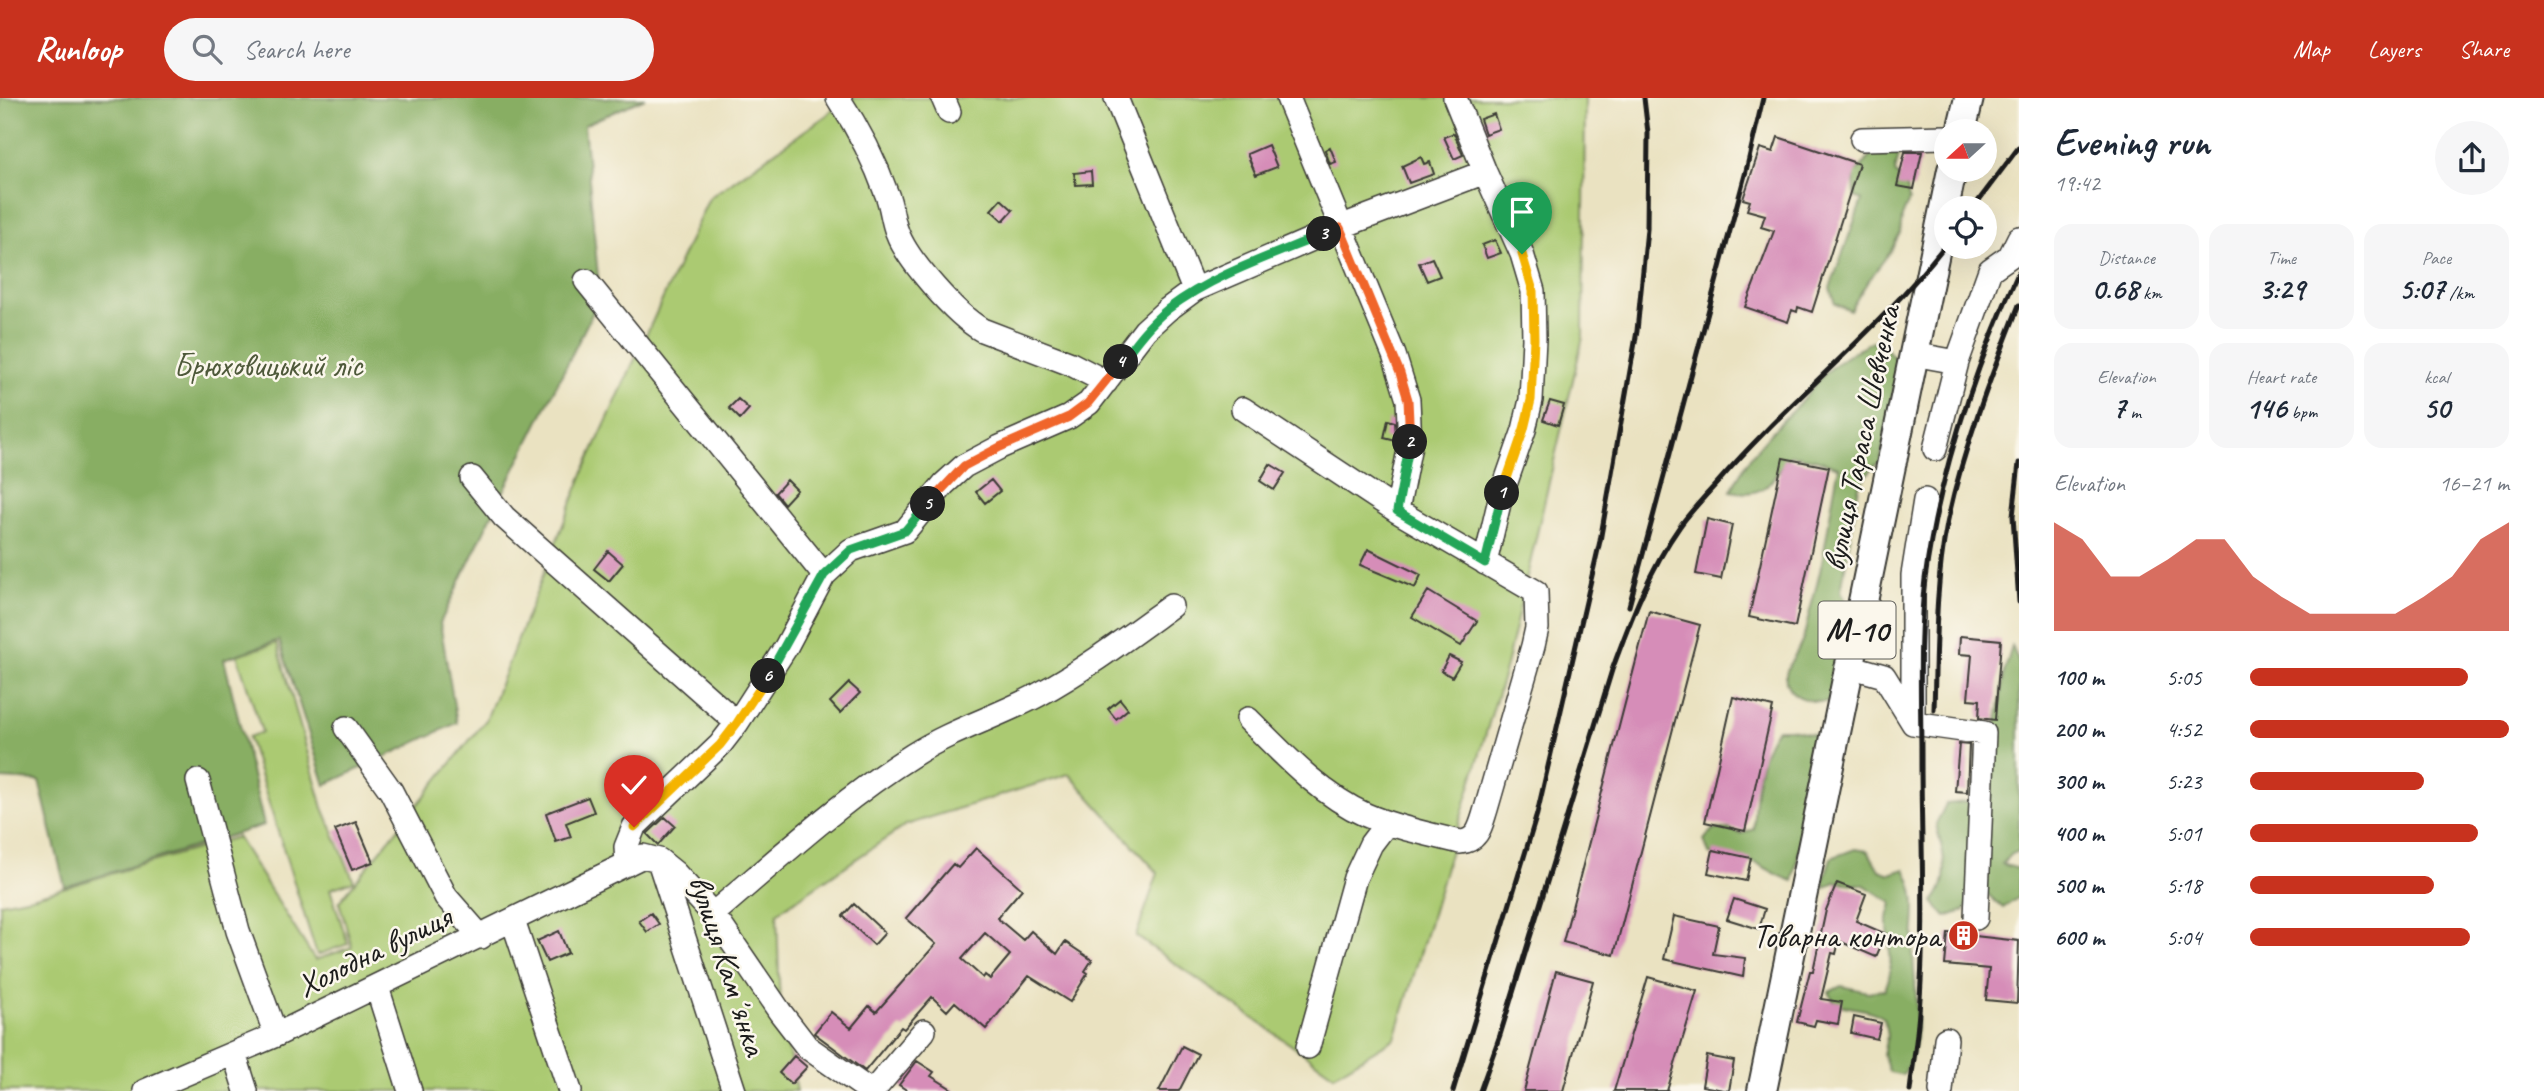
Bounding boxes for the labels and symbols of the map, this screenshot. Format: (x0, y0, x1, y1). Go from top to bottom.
north arrow (1934, 119, 1997, 182)
pin (1492, 182, 1552, 254)
pin: 3 (1306, 216, 1342, 252)
street label: вулиця Тараса Шевченка (1812, 299, 1910, 574)
park label: Брюховицький ліс (174, 344, 365, 386)
pin: 4 (1104, 344, 1138, 380)
pin: 2 (1392, 424, 1428, 460)
pin: 1 (1484, 476, 1520, 510)
pin: 5 (911, 486, 946, 522)
road number: М-10 (1818, 602, 1896, 658)
pin: 6 (750, 658, 786, 694)
pin (604, 755, 664, 827)
street label: вулиця Камʼянка (679, 870, 777, 1062)
street label: Холодна вулиця (290, 894, 460, 1006)
place label: Товарна контора (1753, 915, 1942, 957)
building icon: Товарна контора (1946, 919, 1980, 953)

